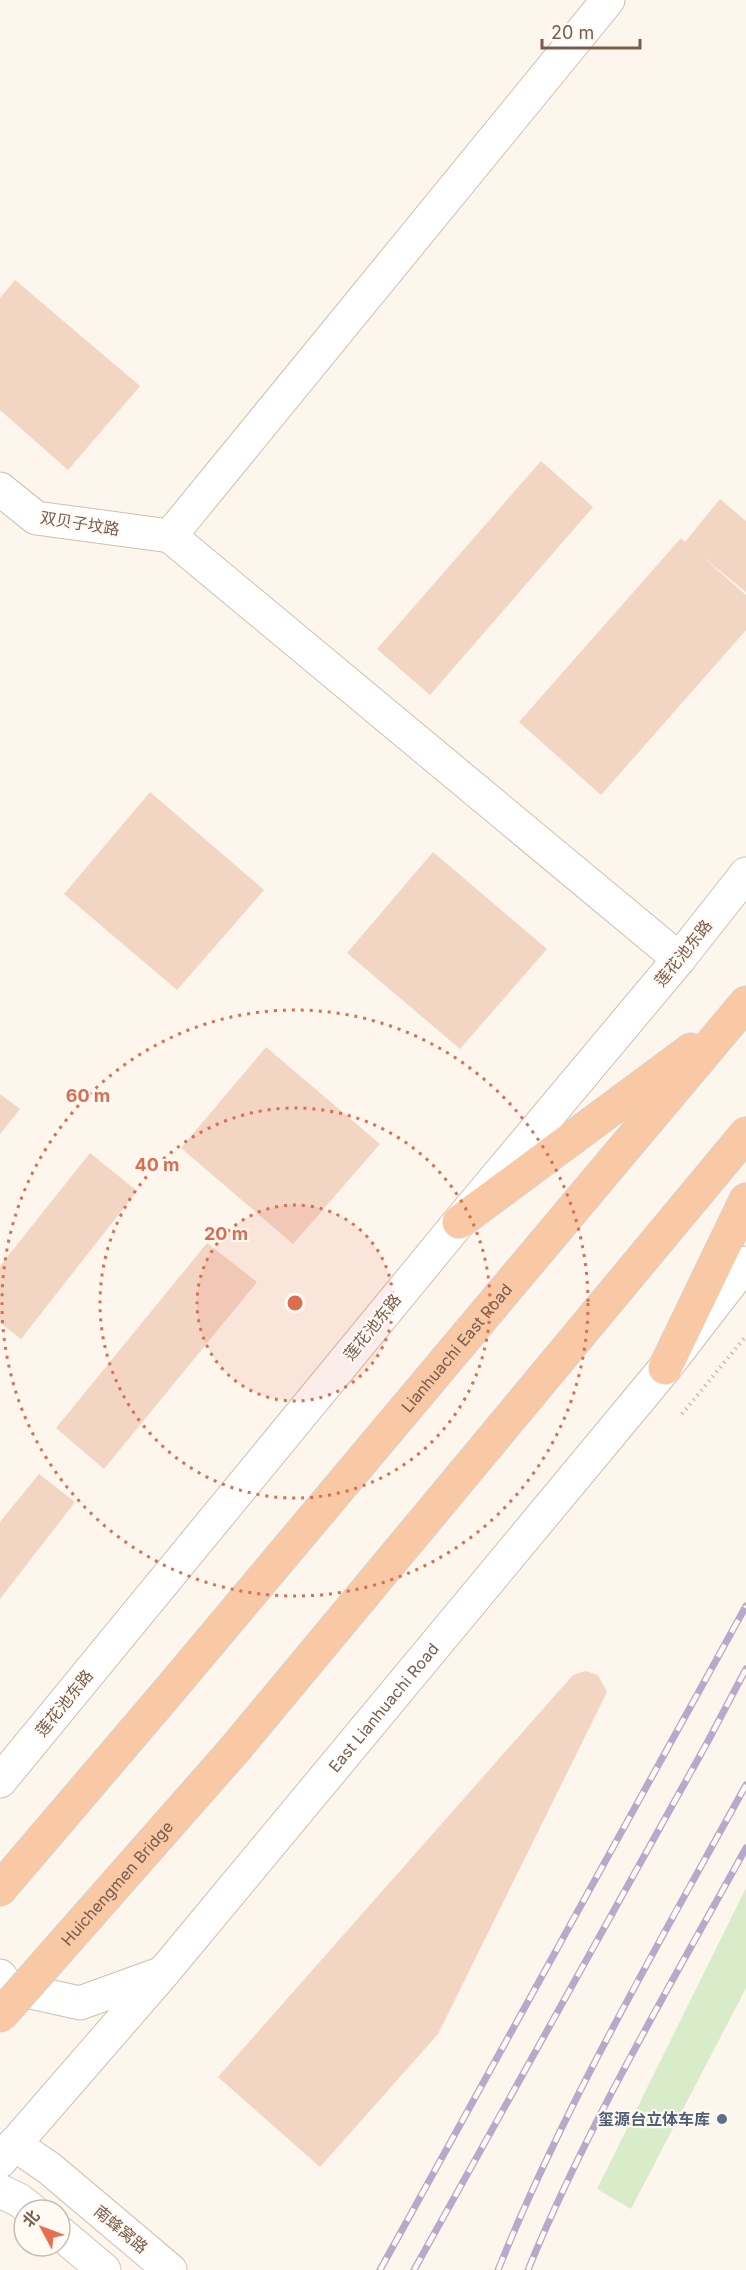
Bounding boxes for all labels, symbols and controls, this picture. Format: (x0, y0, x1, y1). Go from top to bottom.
scale bar (542, 12, 640, 50)
text: 20 m (551, 22, 594, 43)
street label: 双贝子坟路 (39, 507, 121, 539)
street label: 莲花池东路 (650, 916, 716, 990)
text: 60 m (66, 1085, 110, 1106)
text: 40 m (135, 1154, 180, 1175)
text: 20 m (204, 1223, 248, 1244)
street label: Lianhuachi East Road (397, 1280, 516, 1416)
street label: 莲花池东路 (339, 1290, 405, 1364)
centre of rings (285, 1293, 305, 1313)
street label: East Lianhuachi Road (324, 1639, 443, 1776)
street label: 莲花池东路 (31, 1666, 97, 1740)
street label: Huichengmen Bridge (57, 1817, 177, 1950)
place label: 玺源台立体车库 (598, 2109, 710, 2129)
marker: 玺源台立体车库 (715, 2112, 729, 2126)
north arrow (12, 2198, 72, 2258)
street label: 南蜂窝路 (90, 2201, 152, 2257)
text: 北 (18, 2206, 43, 2231)

